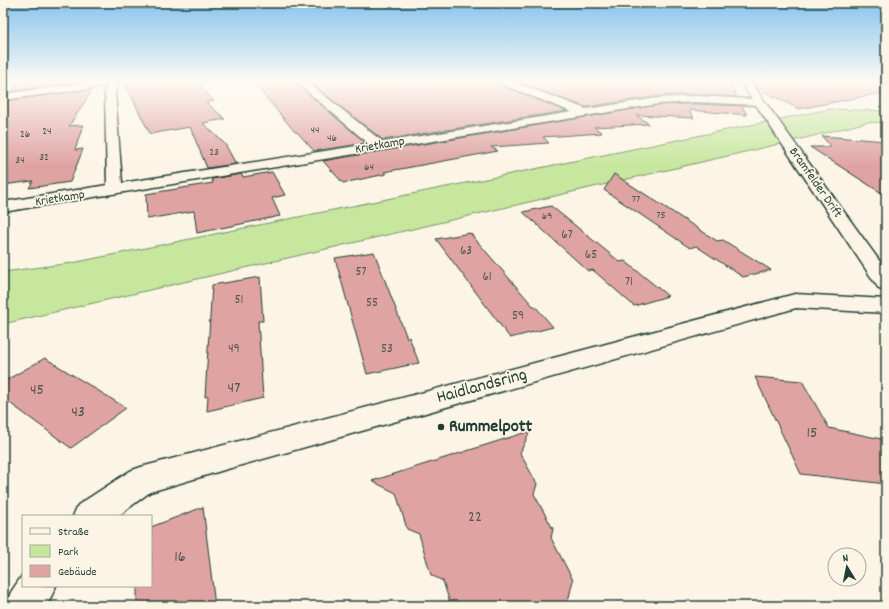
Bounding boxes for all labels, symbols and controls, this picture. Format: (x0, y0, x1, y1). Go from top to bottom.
house number: 44 (310, 123, 320, 139)
house number: 24 (42, 124, 52, 140)
house number: 26 (20, 127, 30, 143)
house number: 46 (327, 131, 337, 147)
street label: Krietkamp (354, 132, 406, 160)
street label: Bramfelder Drift (784, 144, 846, 222)
house number: 23 (209, 145, 219, 161)
house number: 32 (39, 150, 49, 166)
house number: 34 (15, 153, 25, 169)
house number: 64 (364, 160, 374, 176)
street label: Krietkamp (34, 186, 86, 212)
house number: 77 (632, 192, 640, 208)
house number: 75 (656, 208, 666, 224)
house number: 69 (542, 209, 552, 225)
house number: 67 (561, 226, 573, 245)
house number: 63 (460, 242, 472, 261)
house number: 65 (585, 246, 597, 265)
house number: 57 (356, 263, 367, 282)
house number: 61 (482, 268, 492, 287)
house number: 71 (625, 273, 633, 292)
house number: 51 (235, 291, 243, 310)
house number: 55 (366, 294, 378, 313)
house number: 59 (512, 307, 524, 326)
house number: 49 (228, 340, 240, 359)
house number: 53 (381, 340, 393, 359)
street label: Haidlandsring (434, 363, 530, 411)
house number: 47 (228, 377, 240, 400)
house number: 45 (30, 379, 44, 402)
house number: 43 (71, 401, 85, 424)
place label: Rummelpott (449, 415, 532, 440)
marker: Rummelpott (436, 422, 446, 432)
house number: 15 (807, 422, 817, 445)
house number: 22 (468, 506, 482, 529)
legend (22, 515, 152, 587)
text: Straße (58, 524, 89, 541)
text: Park (58, 544, 79, 561)
house number: 16 (174, 546, 186, 569)
north arrow (827, 547, 867, 587)
text: N (842, 551, 850, 567)
text: Gebäude (58, 564, 97, 581)

